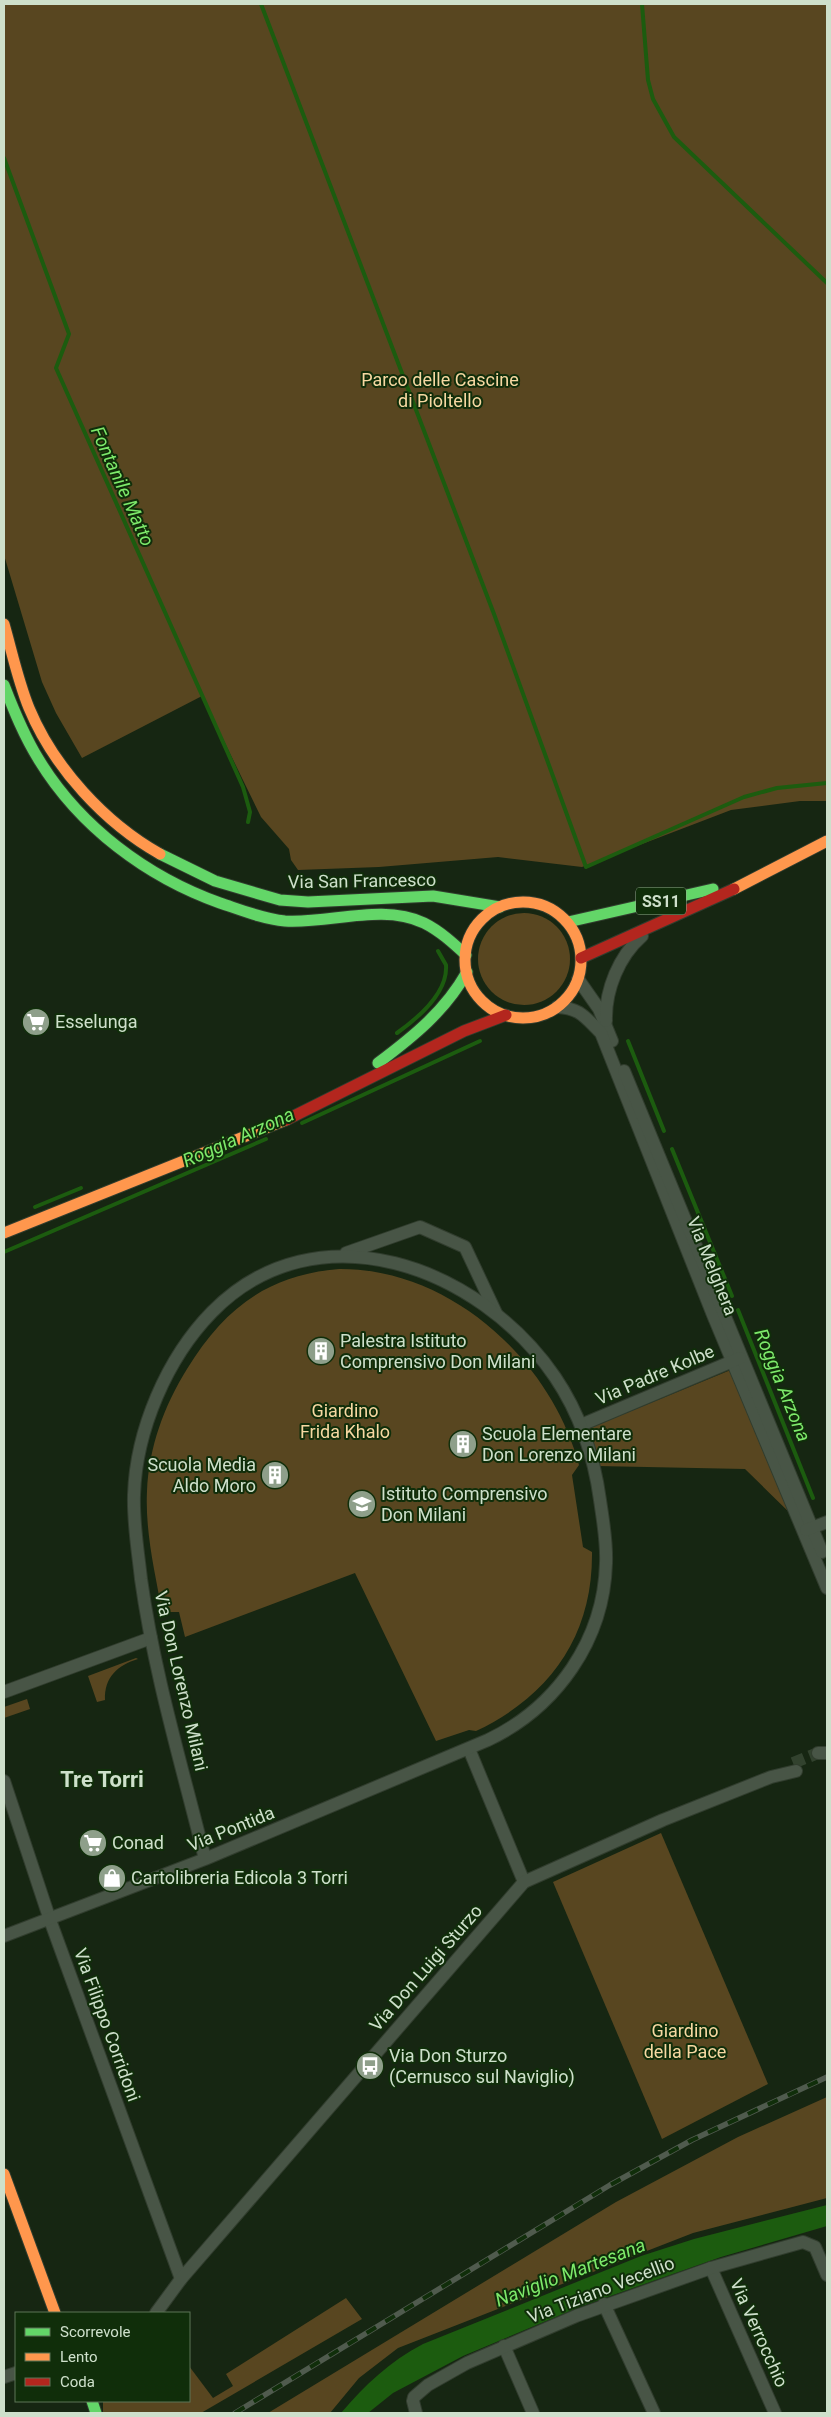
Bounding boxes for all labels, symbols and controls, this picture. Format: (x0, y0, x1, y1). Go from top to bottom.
park label: Parco delle Cascine di Pioltello (361, 369, 519, 411)
water label: Fontanile Matto (86, 423, 159, 550)
street label: Via San Francesco (288, 869, 436, 892)
road number: SS11 (636, 888, 686, 914)
supermarket icon: Esselunga (21, 1007, 51, 1037)
place label: Esselunga (55, 1011, 138, 1032)
water label: Roggia Arzona (179, 1103, 298, 1172)
street label: Via Melghera (683, 1213, 742, 1318)
water label: Roggia Arzona (749, 1325, 816, 1445)
place label: Palestra Istituto Comprensivo Don Milani (340, 1330, 535, 1372)
building icon: Palestra Istituto Comprensivo Don Milani (306, 1336, 336, 1366)
street label: Via Padre Kolbe (592, 1340, 717, 1409)
park label: Giardino Frida Khalo (300, 1400, 390, 1442)
place label: Scuola Elementare Don Lorenzo Milani (482, 1423, 636, 1465)
building icon: Scuola Elementare Don Lorenzo Milani (448, 1429, 478, 1459)
place label: Scuola Media Aldo Moro (147, 1454, 256, 1496)
building icon: Scuola Media Aldo Moro (260, 1460, 290, 1490)
place label: Istituto Comprensivo Don Milani (381, 1483, 548, 1525)
school or university icon: Istituto Comprensivo Don Milani (347, 1489, 377, 1519)
street label: Via Don Lorenzo Milani (151, 1589, 212, 1773)
district label: Tre Torri (60, 1767, 144, 1792)
street label: Via Pontida (184, 1802, 277, 1855)
supermarket icon: Conad (78, 1828, 108, 1858)
place label: Conad (112, 1832, 164, 1853)
shop icon: Cartolibreria Edicola 3 Torri (97, 1863, 127, 1893)
place label: Cartolibreria Edicola 3 Torri (131, 1867, 348, 1888)
street label: Via Don Luigi Sturzo (365, 1900, 486, 2035)
street label: Via Filippo Corridoni (70, 1945, 145, 2104)
park label: Giardino della Pace (644, 2020, 726, 2062)
place label: Via Don Sturzo (Cernusco sul Naviglio) (389, 2045, 575, 2088)
bus stop icon: Via Don Sturzo (Cernusco sul Naviglio) (355, 2051, 385, 2081)
water label: Naviglio Martesana (492, 2233, 649, 2312)
street label: Via Tiziano Vecellio (524, 2252, 677, 2327)
street label: Via Verrocchio (726, 2275, 793, 2390)
legend (15, 2312, 190, 2402)
text: Scorrevole (60, 2323, 131, 2341)
text: Lento (60, 2348, 98, 2366)
text: Coda (60, 2373, 95, 2391)

